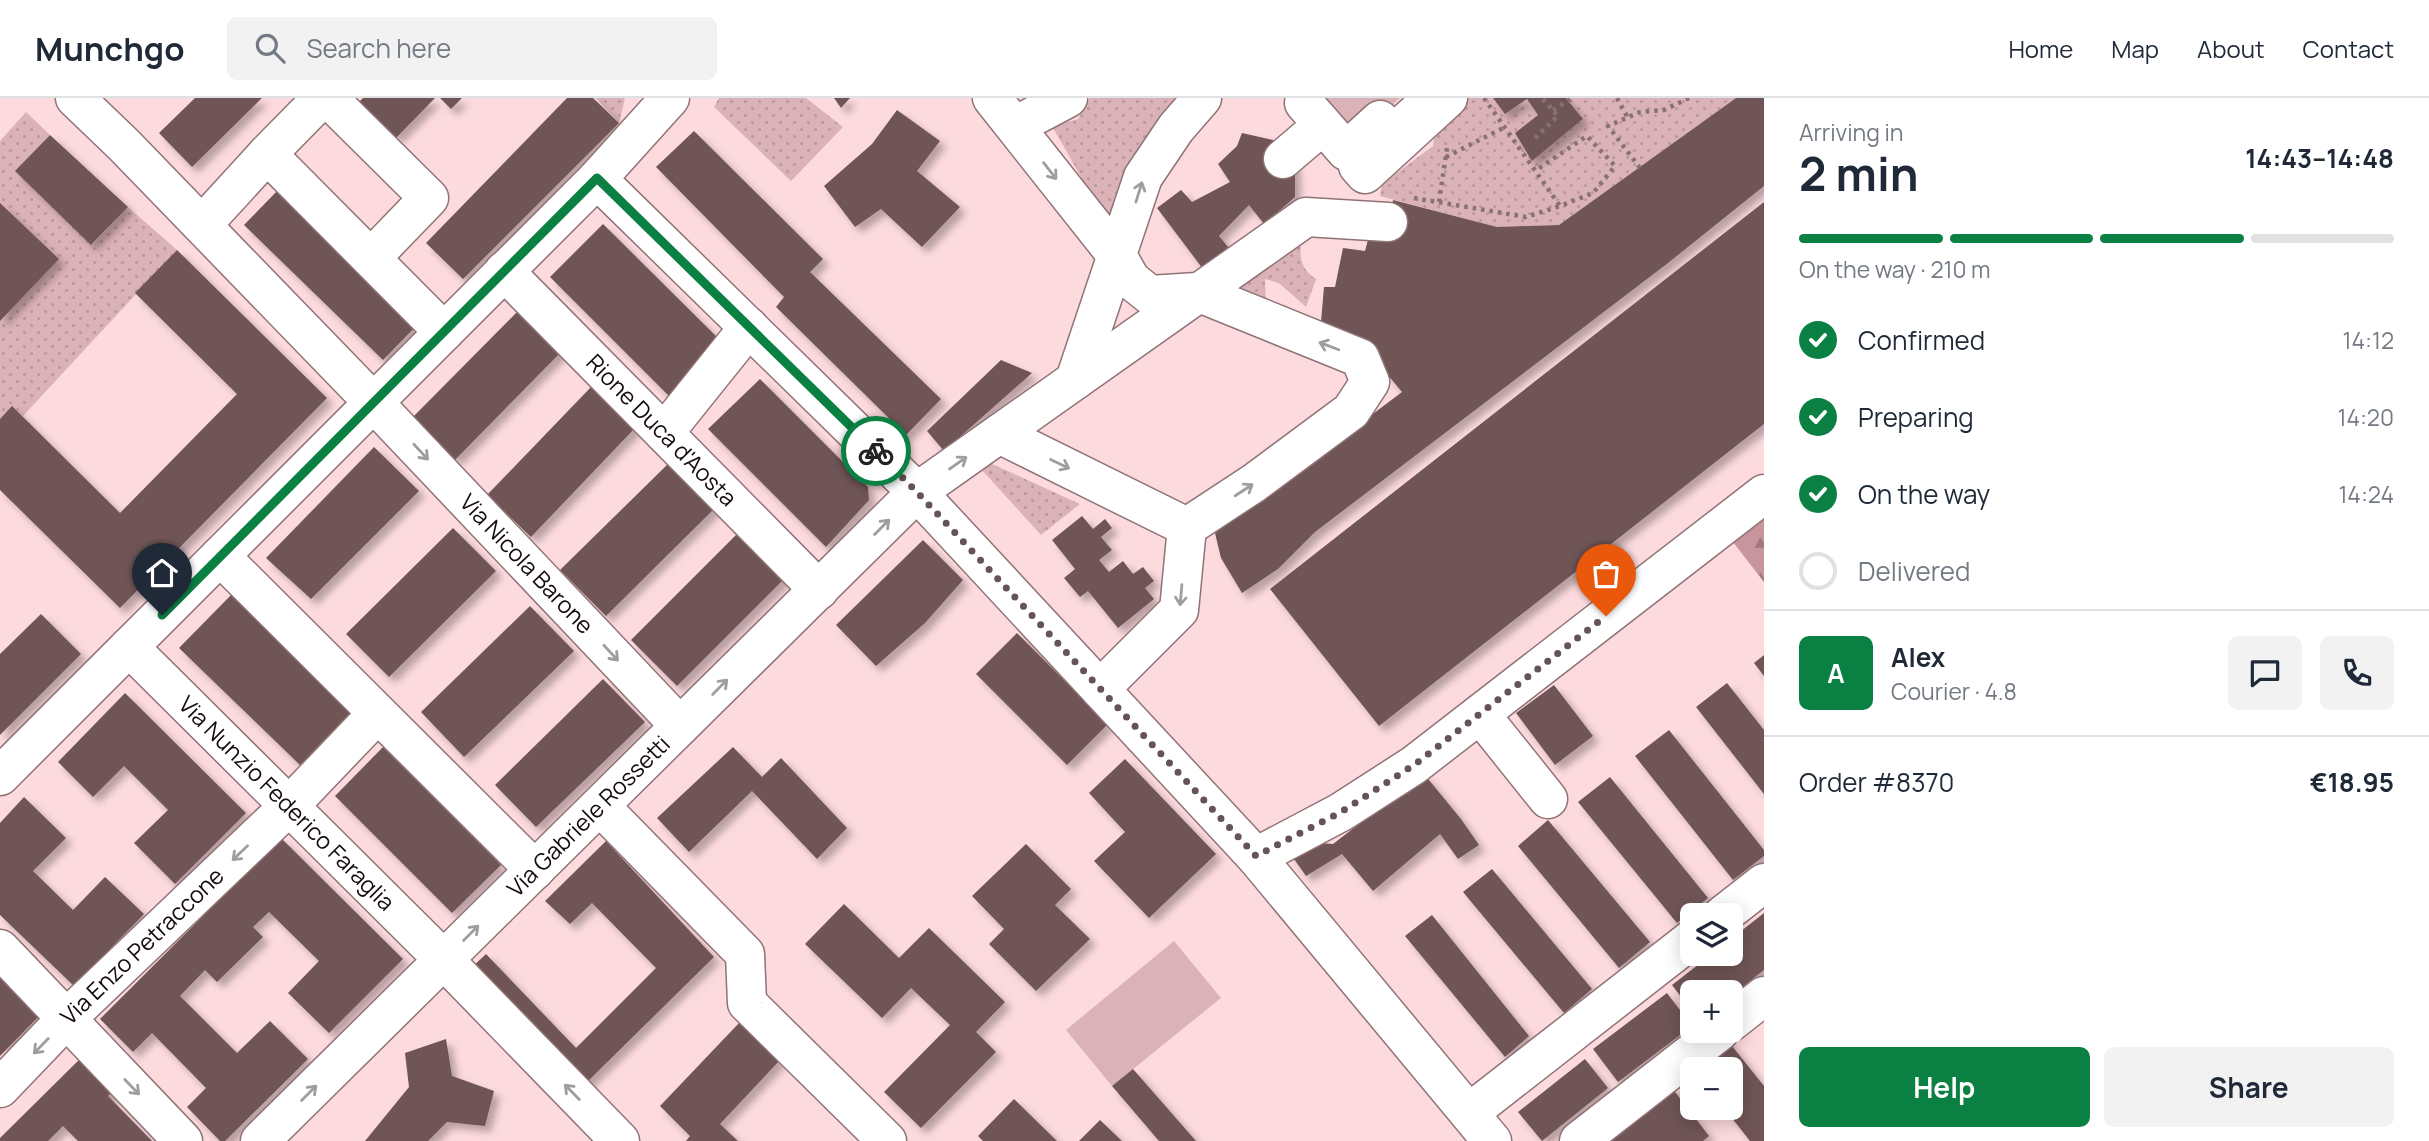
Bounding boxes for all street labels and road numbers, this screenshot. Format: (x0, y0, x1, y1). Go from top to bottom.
street label: Rione Duca d'Aosta (580, 346, 745, 513)
street label: Via Nicola Barone (453, 486, 601, 640)
street label: Via Nunzio Federico Faraglia (172, 688, 402, 917)
street label: Via Gabriele Rossetti (499, 728, 677, 903)
street label: Via Enzo Petraccone (53, 860, 230, 1031)

